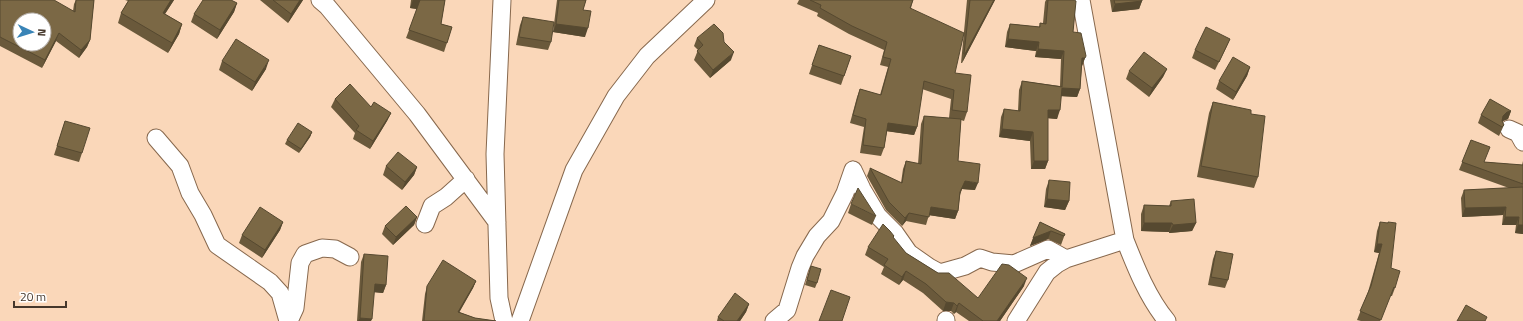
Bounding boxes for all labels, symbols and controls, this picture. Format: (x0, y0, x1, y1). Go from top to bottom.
north arrow (12, 12, 52, 52)
text: N (34, 28, 50, 37)
scale bar (14, 283, 66, 309)
text: 20 m (20, 287, 46, 306)

